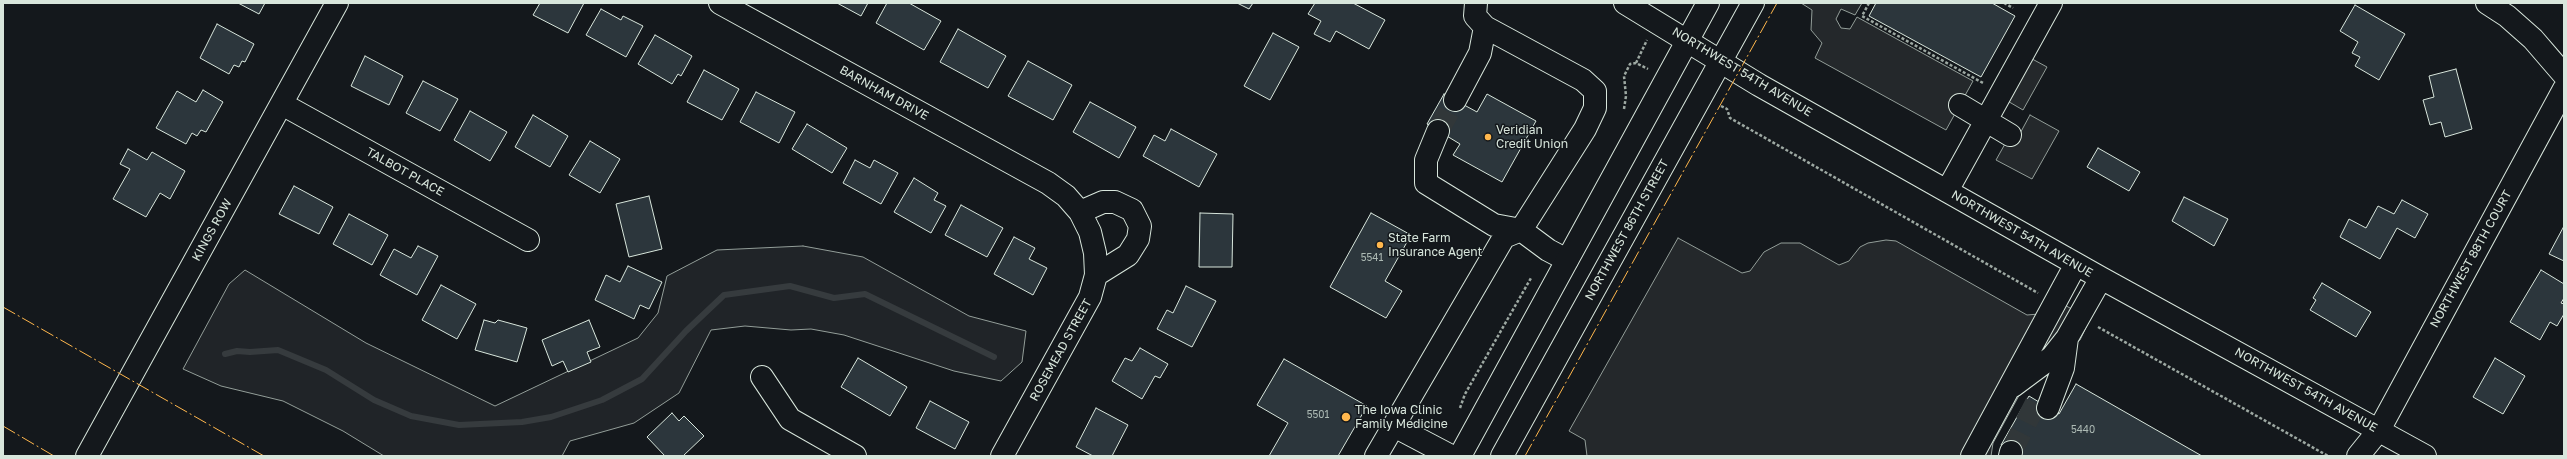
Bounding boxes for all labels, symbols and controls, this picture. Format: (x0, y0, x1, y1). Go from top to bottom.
street label: NORTHWEST 54TH AVENUE (1669, 24, 1815, 120)
street label: BARNHAM DRIVE (837, 63, 931, 123)
place label: Veridian Credit Union (1496, 123, 1568, 151)
marker: Veridian Credit Union (1483, 132, 1493, 142)
street label: TALBOT PLACE (364, 145, 446, 199)
street label: NORTHWEST 86TH STREET (1582, 157, 1672, 303)
street label: NORTHWEST 54TH AVENUE (1949, 188, 2095, 280)
street label: NORTHWEST 88TH COURT (2427, 188, 2515, 330)
street label: KINGS ROW (189, 196, 235, 264)
place label: State Farm Insurance Agent (1388, 231, 1482, 259)
marker: State Farm Insurance Agent (1375, 240, 1385, 250)
house number: 5541 (1361, 252, 1383, 264)
street label: ROSEMEAD STREET (1027, 296, 1095, 404)
street label: NORTHWEST 54TH AVENUE (2232, 345, 2380, 435)
place label: The Iowa Clinic Family Medicine (1355, 403, 1448, 431)
house number: 5501 (1307, 409, 1329, 421)
marker: The Iowa Clinic Family Medicine (1340, 411, 1352, 423)
house number: 5440 (2071, 424, 2095, 436)

